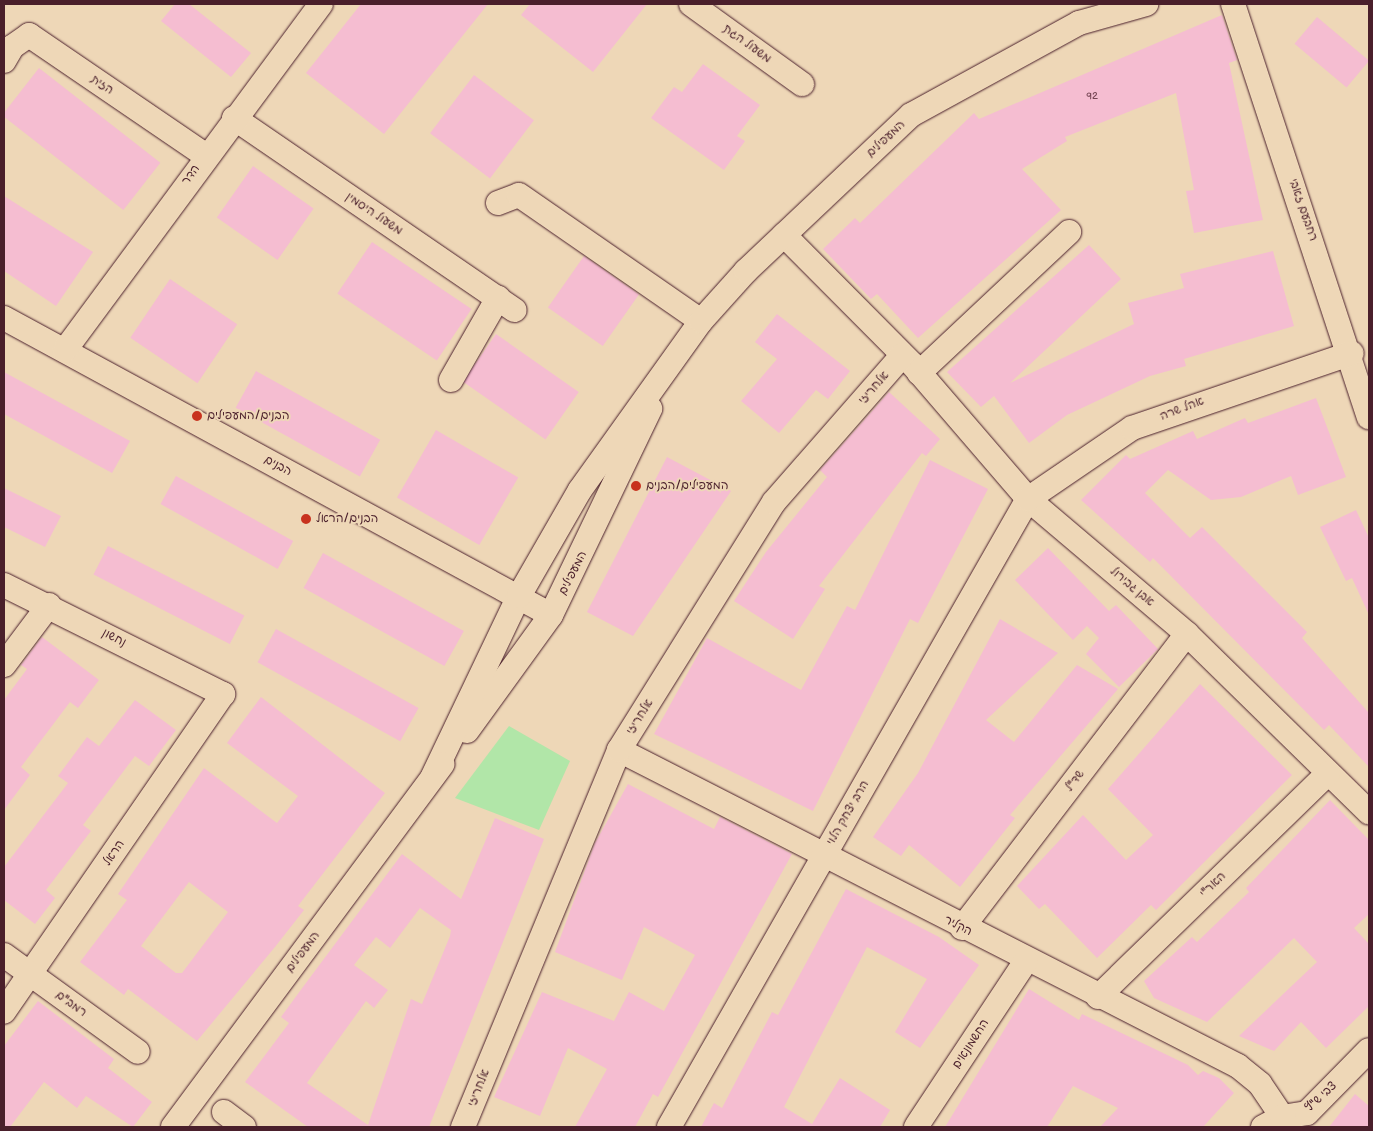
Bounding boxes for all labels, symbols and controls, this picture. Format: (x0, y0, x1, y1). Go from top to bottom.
street label: משעול הגת (720, 22, 774, 66)
street label: הזית (88, 72, 116, 98)
house number: 92 (1086, 91, 1098, 103)
street label: המעפילים (864, 117, 908, 161)
street label: הדר (179, 162, 203, 188)
street label: רחבעם זאבי (1286, 177, 1320, 243)
street label: משעול היסמין (343, 190, 405, 238)
street label: אלחריזי (856, 368, 892, 408)
street label: אהל שרה (1158, 394, 1206, 424)
place label: הבנים/המעפילים (207, 409, 290, 423)
marker: הבנים/המעפילים (191, 410, 203, 422)
street label: הבנים (262, 453, 294, 479)
place label: המעפילים/הבנים (646, 479, 729, 493)
marker: המעפילים/הבנים (630, 480, 642, 492)
place label: הבנים/הראל (316, 512, 378, 526)
marker: הבנים/הראל (300, 513, 312, 525)
street label: המעפילים (556, 548, 590, 598)
street label: אבן גבירול (1107, 564, 1157, 610)
street label: נחשון (100, 626, 128, 650)
street label: אלחריזי (623, 697, 657, 737)
street label: שד"ל (1062, 767, 1088, 795)
street label: הרב יצחק הלוי (824, 778, 872, 848)
street label: הראל (100, 838, 128, 868)
street label: האר"י (1197, 869, 1229, 901)
street label: הקליר (942, 913, 974, 939)
street label: המעפילים (283, 929, 323, 975)
street label: רמב"ם (53, 988, 89, 1020)
street label: החשמונאים (950, 1017, 992, 1071)
street label: אלחריזי (465, 1067, 493, 1109)
street label: צבי ש"ץ (1302, 1079, 1340, 1115)

